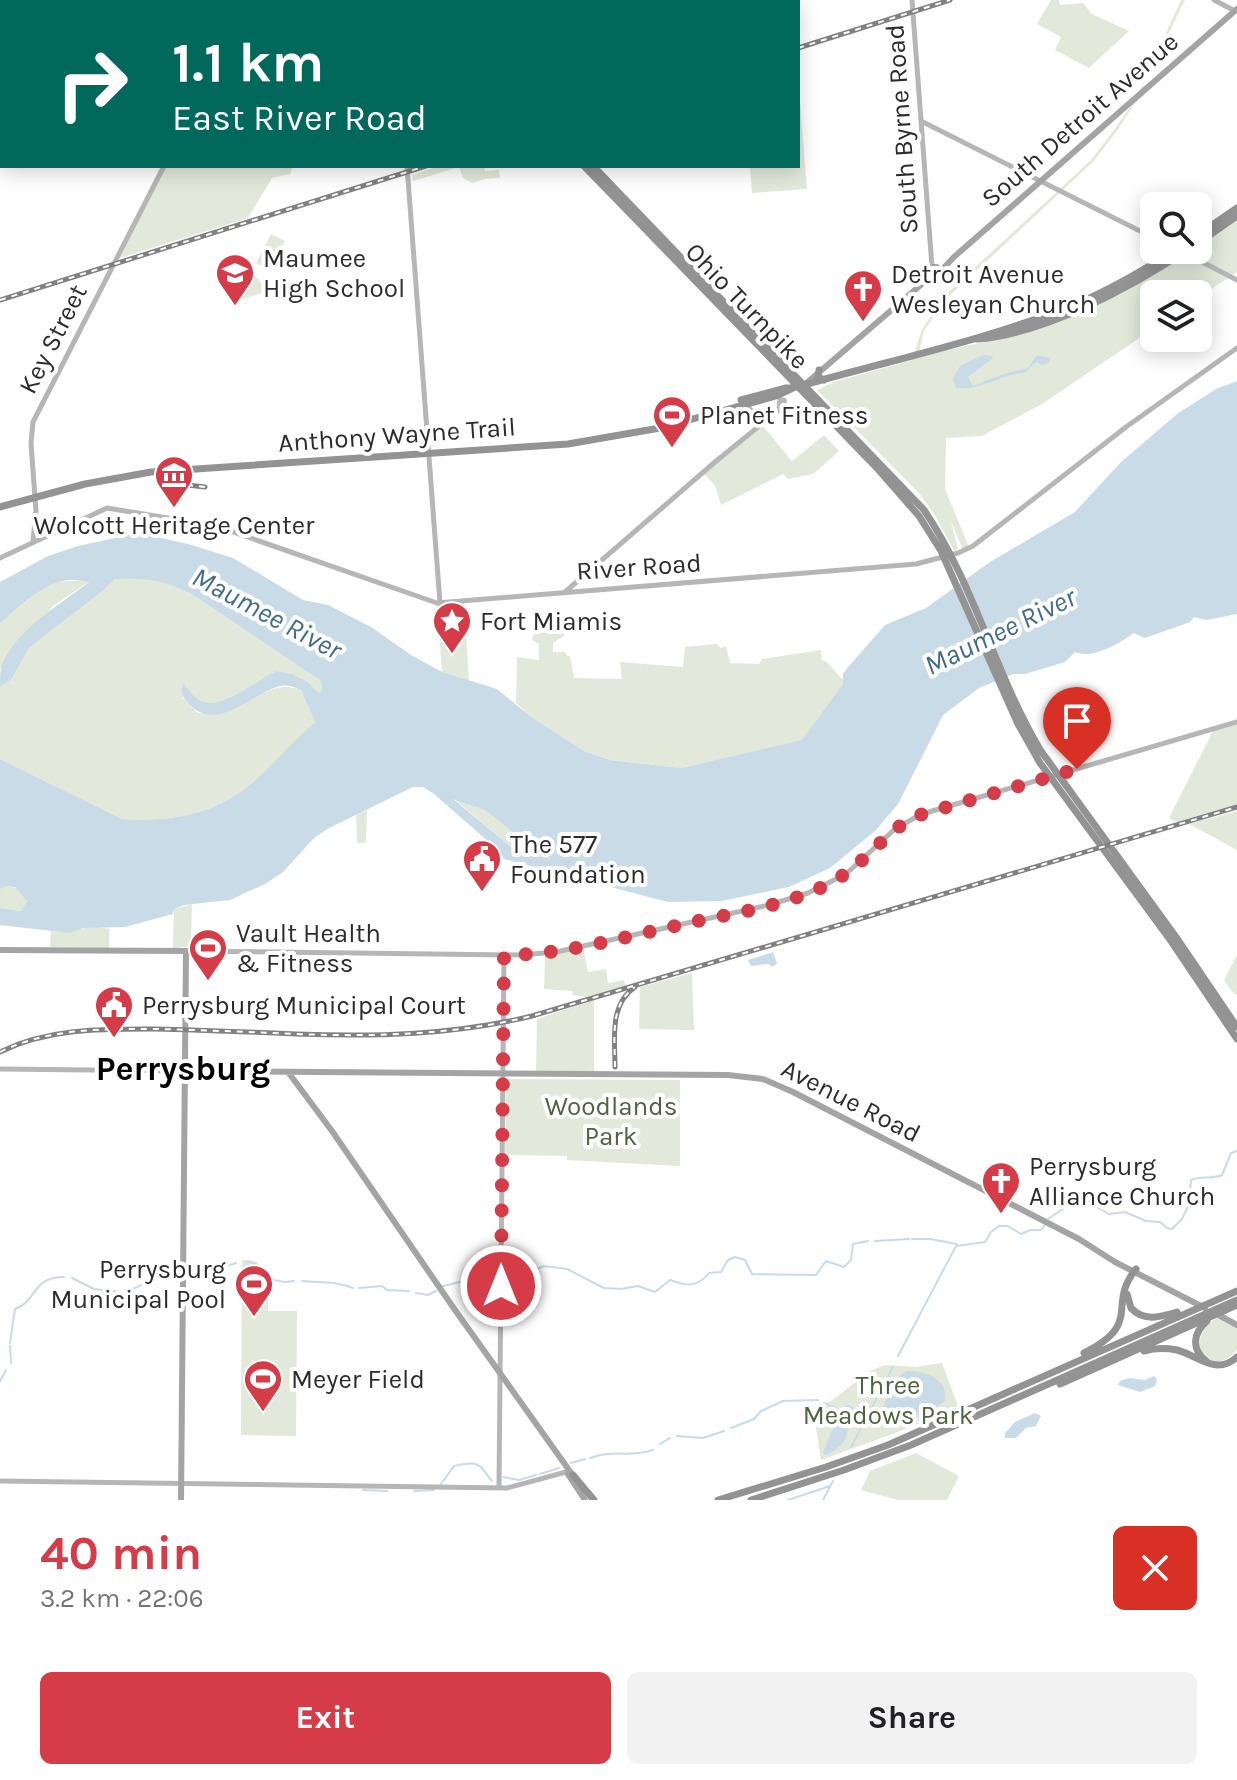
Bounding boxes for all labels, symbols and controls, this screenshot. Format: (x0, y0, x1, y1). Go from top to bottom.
street label: South Byrne Road (879, 23, 925, 235)
street label: South Detroit Avenue (975, 26, 1185, 214)
text: 1.1 km (172, 30, 324, 95)
icon: right (40, 32, 144, 136)
text: East River Road (172, 97, 427, 139)
map controls (1140, 192, 1212, 352)
button: search (1140, 192, 1212, 264)
street label: Ohio Turnpike (679, 236, 815, 376)
place label: Maumee High School (263, 243, 405, 304)
school or university icon: Maumee High School (214, 252, 256, 307)
place label: Detroit Avenue Wesleyan Church (891, 259, 1095, 320)
church icon: Detroit Avenue Wesleyan Church (842, 268, 884, 323)
street label: Key Street (12, 279, 94, 399)
button: layers (1140, 280, 1212, 352)
sports icon: Planet Fitness (651, 394, 693, 449)
place label: Planet Fitness (700, 400, 869, 431)
street label: Anthony Wayne Trail (277, 411, 517, 459)
museum icon: Wolcott Heritage Center (153, 454, 195, 509)
place label: Wolcott Heritage Center (34, 510, 315, 541)
street label: River Road (575, 547, 703, 587)
water label: Maumee River (187, 560, 349, 667)
water label: Maumee River (919, 580, 1082, 682)
place icon: Fort Miamis (431, 600, 473, 655)
place label: Fort Miamis (480, 606, 622, 637)
pin (1043, 687, 1111, 769)
icon: arrive (1055, 699, 1099, 743)
place label: The 577 Foundation (510, 829, 646, 890)
public building icon: The 577 Foundation (461, 838, 503, 893)
place label: Vault Health & Fitness (236, 918, 381, 979)
sports icon: Vault Health & Fitness (187, 927, 229, 982)
public building icon: Perrysburg Municipal Court (93, 984, 135, 1039)
place label: Perrysburg Municipal Court (142, 990, 466, 1021)
district label: Perrysburg (96, 1049, 270, 1089)
street label: Avenue Road (776, 1053, 926, 1149)
park label: Woodlands Park (545, 1091, 677, 1152)
place label: Perrysburg Alliance Church (1029, 1151, 1215, 1212)
church icon: Perrysburg Alliance Church (980, 1160, 1022, 1215)
position arrow (459, 1244, 543, 1328)
place label: Perrysburg Municipal Pool (51, 1254, 226, 1315)
sports icon: Perrysburg Municipal Pool (233, 1263, 275, 1318)
sports icon: Meyer Field (242, 1358, 284, 1413)
place label: Meyer Field (291, 1364, 425, 1395)
park label: Three Meadows Park (803, 1370, 973, 1431)
text: 40 min (40, 1525, 202, 1581)
button: close (1113, 1526, 1197, 1610)
text: 3.2 km · 22:06 (40, 1583, 204, 1614)
button: Exit (40, 1672, 611, 1764)
button: Share (627, 1672, 1197, 1764)

